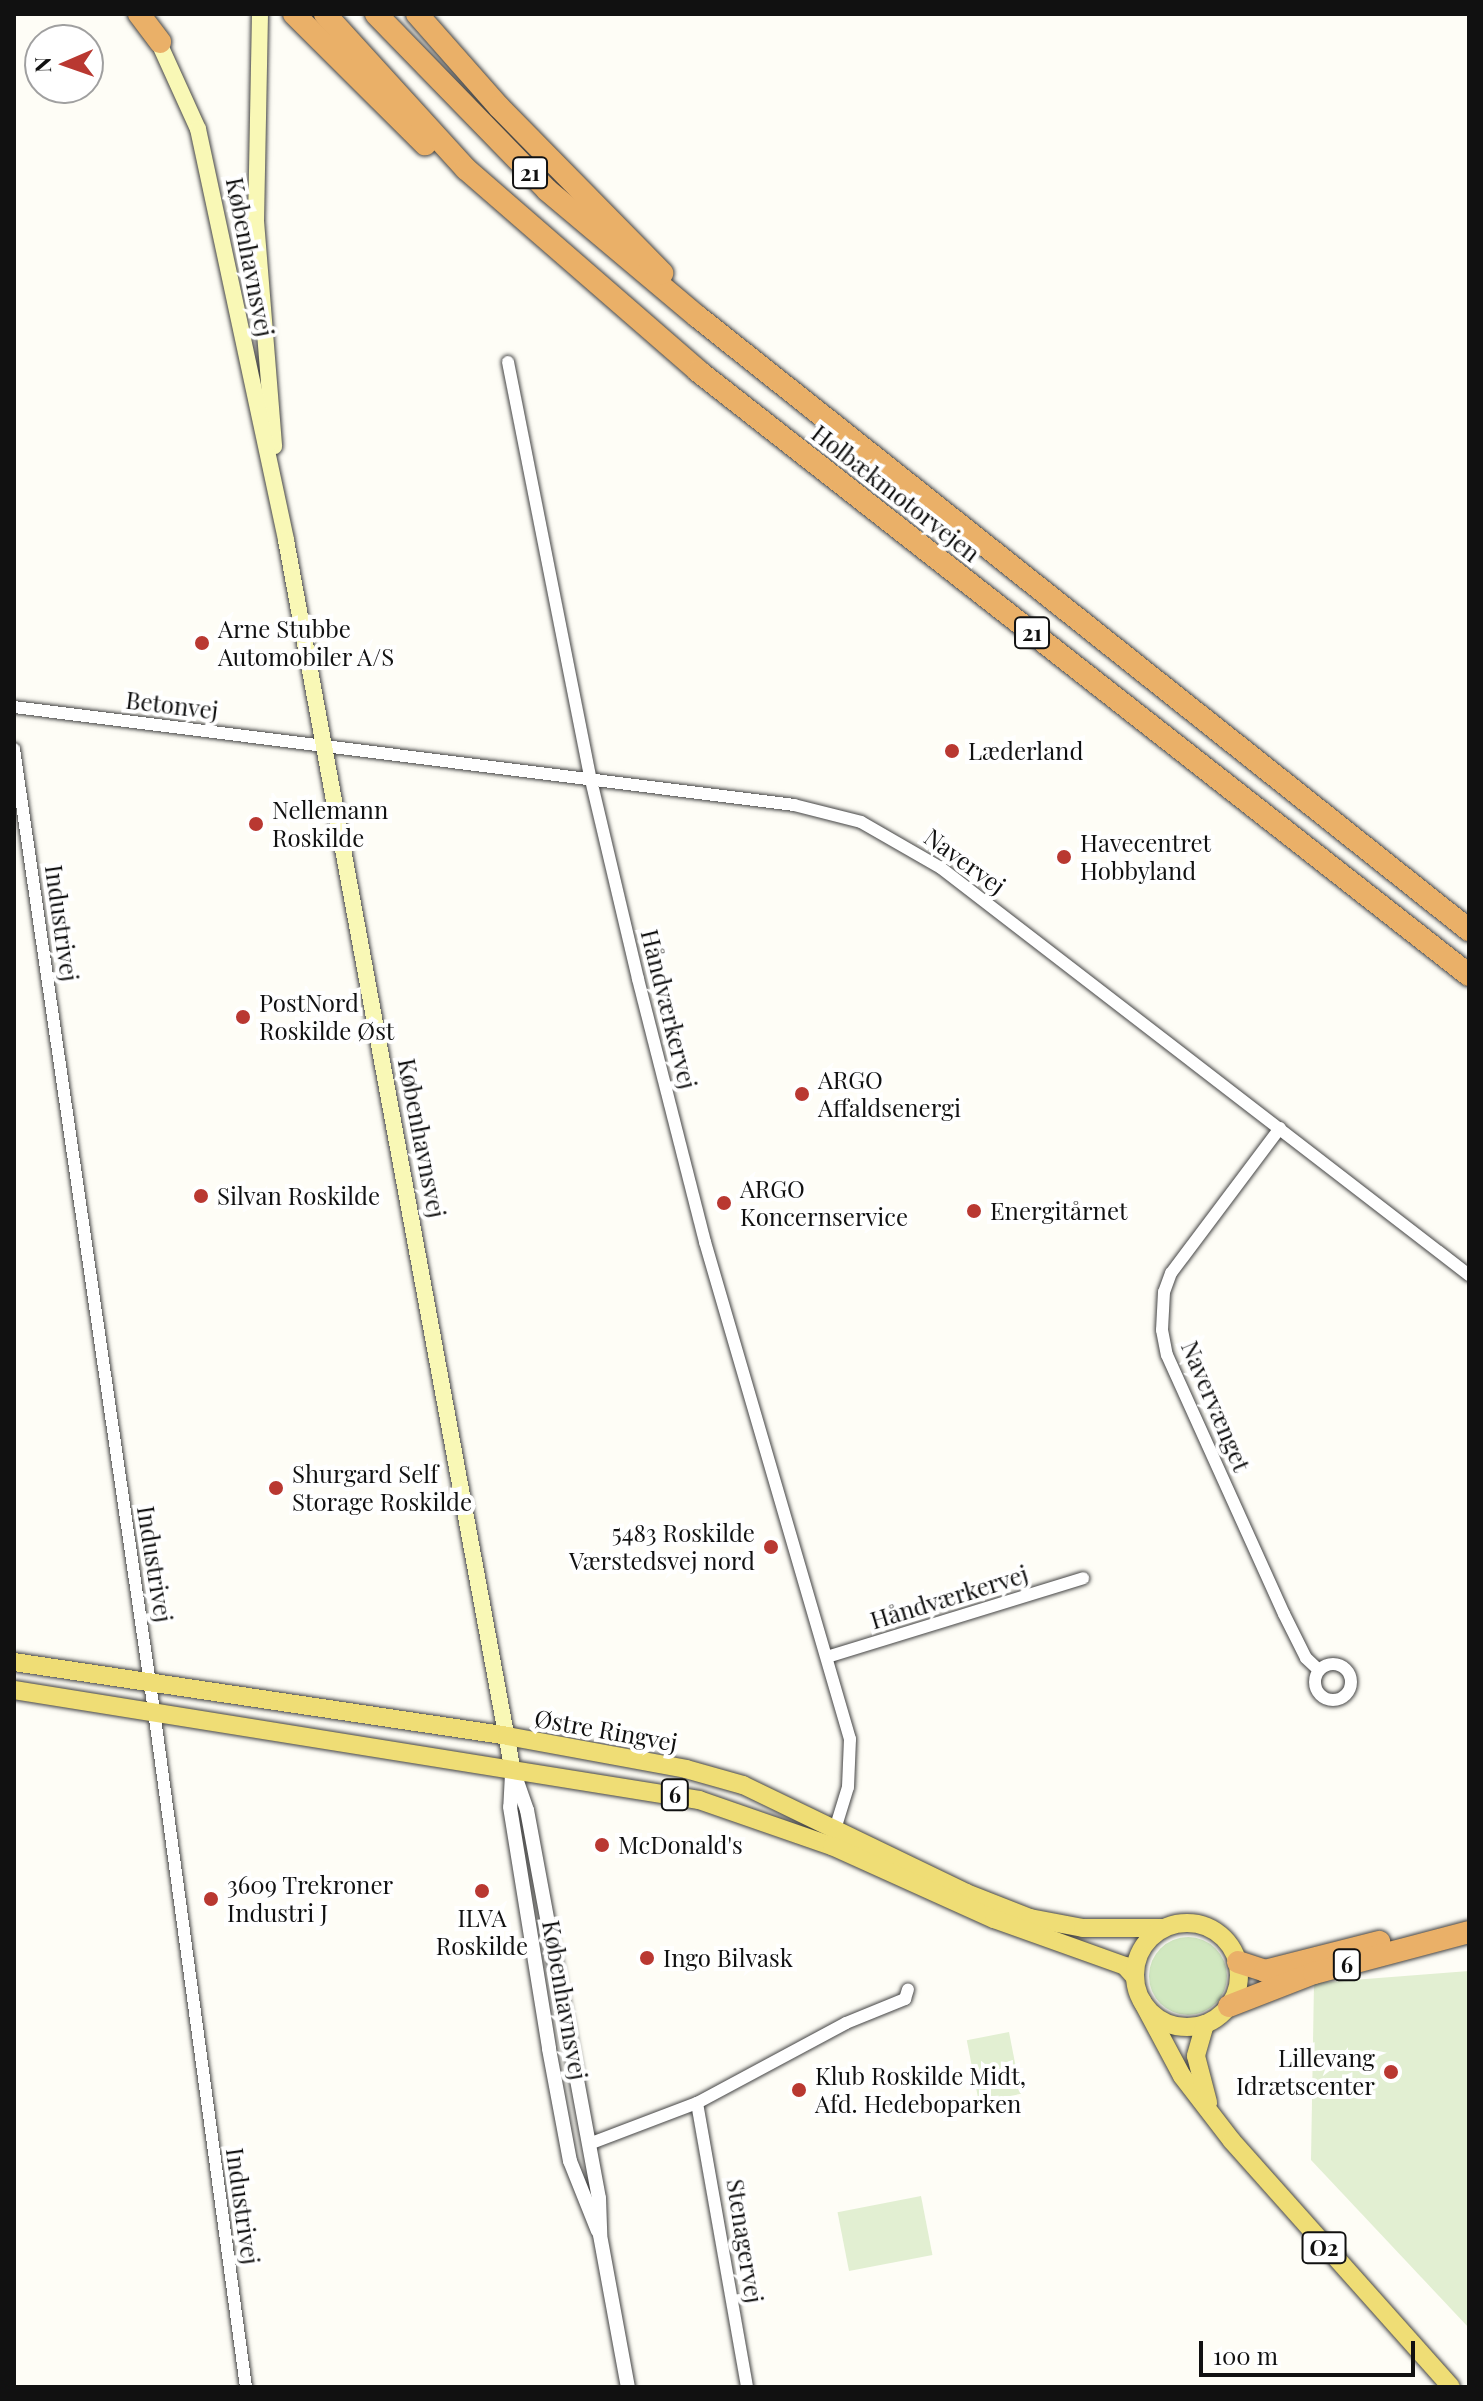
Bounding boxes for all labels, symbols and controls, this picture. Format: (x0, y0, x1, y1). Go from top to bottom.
north arrow (24, 24, 104, 104)
text: N (27, 56, 57, 73)
road number: 21 (512, 155, 548, 191)
street label: Københavnsvej (220, 175, 280, 339)
street label: Holbækmotorvejen (806, 418, 986, 568)
place label: Arne Stubbe Automobiler A/S (218, 615, 395, 671)
road number: 21 (1014, 615, 1050, 651)
marker: Arne Stubbe Automobiler A/S (193, 634, 211, 652)
street label: Betonvej (124, 685, 220, 725)
place label: Læderland (968, 737, 1083, 765)
marker: Læderland (943, 742, 961, 760)
place label: Nellemann Roskilde (272, 796, 388, 852)
marker: Nellemann Roskilde (247, 815, 265, 833)
street label: Navervej (919, 822, 1011, 900)
place label: Havecentret Hobbyland (1080, 829, 1211, 885)
marker: Havecentret Hobbyland (1055, 848, 1073, 866)
street label: Industrivej (40, 863, 84, 983)
street label: Håndværkervej (635, 926, 703, 1092)
place label: PostNord Roskilde Øst (259, 989, 394, 1045)
marker: PostNord Roskilde Øst (234, 1008, 252, 1026)
street label: Københavnsvej (392, 1056, 452, 1220)
place label: ARGO Affaldsenergi (818, 1066, 961, 1122)
marker: ARGO Affaldsenergi (793, 1085, 811, 1103)
place label: ARGO Koncernservice (740, 1175, 908, 1231)
place label: Silvan Roskilde (217, 1182, 380, 1210)
marker: Silvan Roskilde (192, 1187, 210, 1205)
marker: ARGO Koncernservice (715, 1194, 733, 1212)
place label: Energitårnet (990, 1197, 1128, 1225)
marker: Energitårnet (965, 1202, 983, 1220)
street label: Navervænget (1176, 1336, 1256, 1476)
place label: Shurgard Self Storage Roskilde (292, 1460, 472, 1516)
marker: Shurgard Self Storage Roskilde (267, 1479, 285, 1497)
street label: Industrivej (132, 1504, 178, 1624)
place label: 5483 Roskilde Værstedsvej nord (569, 1519, 755, 1575)
marker: 5483 Roskilde Værstedsvej nord (762, 1538, 780, 1556)
street label: Håndværkervej (867, 1559, 1031, 1635)
street label: Østre Ringvej (532, 1703, 680, 1757)
road number: 6 (659, 1777, 691, 1813)
place label: McDonald's (618, 1831, 743, 1859)
marker: McDonald's (593, 1836, 611, 1854)
place label: 3609 Trekroner Industri J (227, 1871, 394, 1927)
marker: ILVA Roskilde (473, 1882, 491, 1900)
marker: 3609 Trekroner Industri J (202, 1890, 220, 1908)
place label: ILVA Roskilde (436, 1904, 528, 1960)
street label: Københavnsvej (537, 1918, 593, 2082)
place label: Ingo Bilvask (663, 1944, 793, 1972)
road number: 6 (1331, 1947, 1363, 1983)
marker: Ingo Bilvask (638, 1949, 656, 1967)
place label: Lillevang Idrætscenter (1236, 2044, 1375, 2100)
place label: Klub Roskilde Midt, Afd. Hedeboparken (815, 2062, 1026, 2118)
marker: Lillevang Idrætscenter (1382, 2063, 1400, 2081)
marker: Klub Roskilde Midt, Afd. Hedeboparken (790, 2081, 808, 2099)
street label: Industrivej (221, 2146, 265, 2266)
street label: Stenagervej (721, 2177, 769, 2305)
road number: O2 (1300, 2230, 1348, 2266)
scale bar (1203, 2325, 1419, 2375)
text: 100 m (1213, 2339, 1278, 2371)

